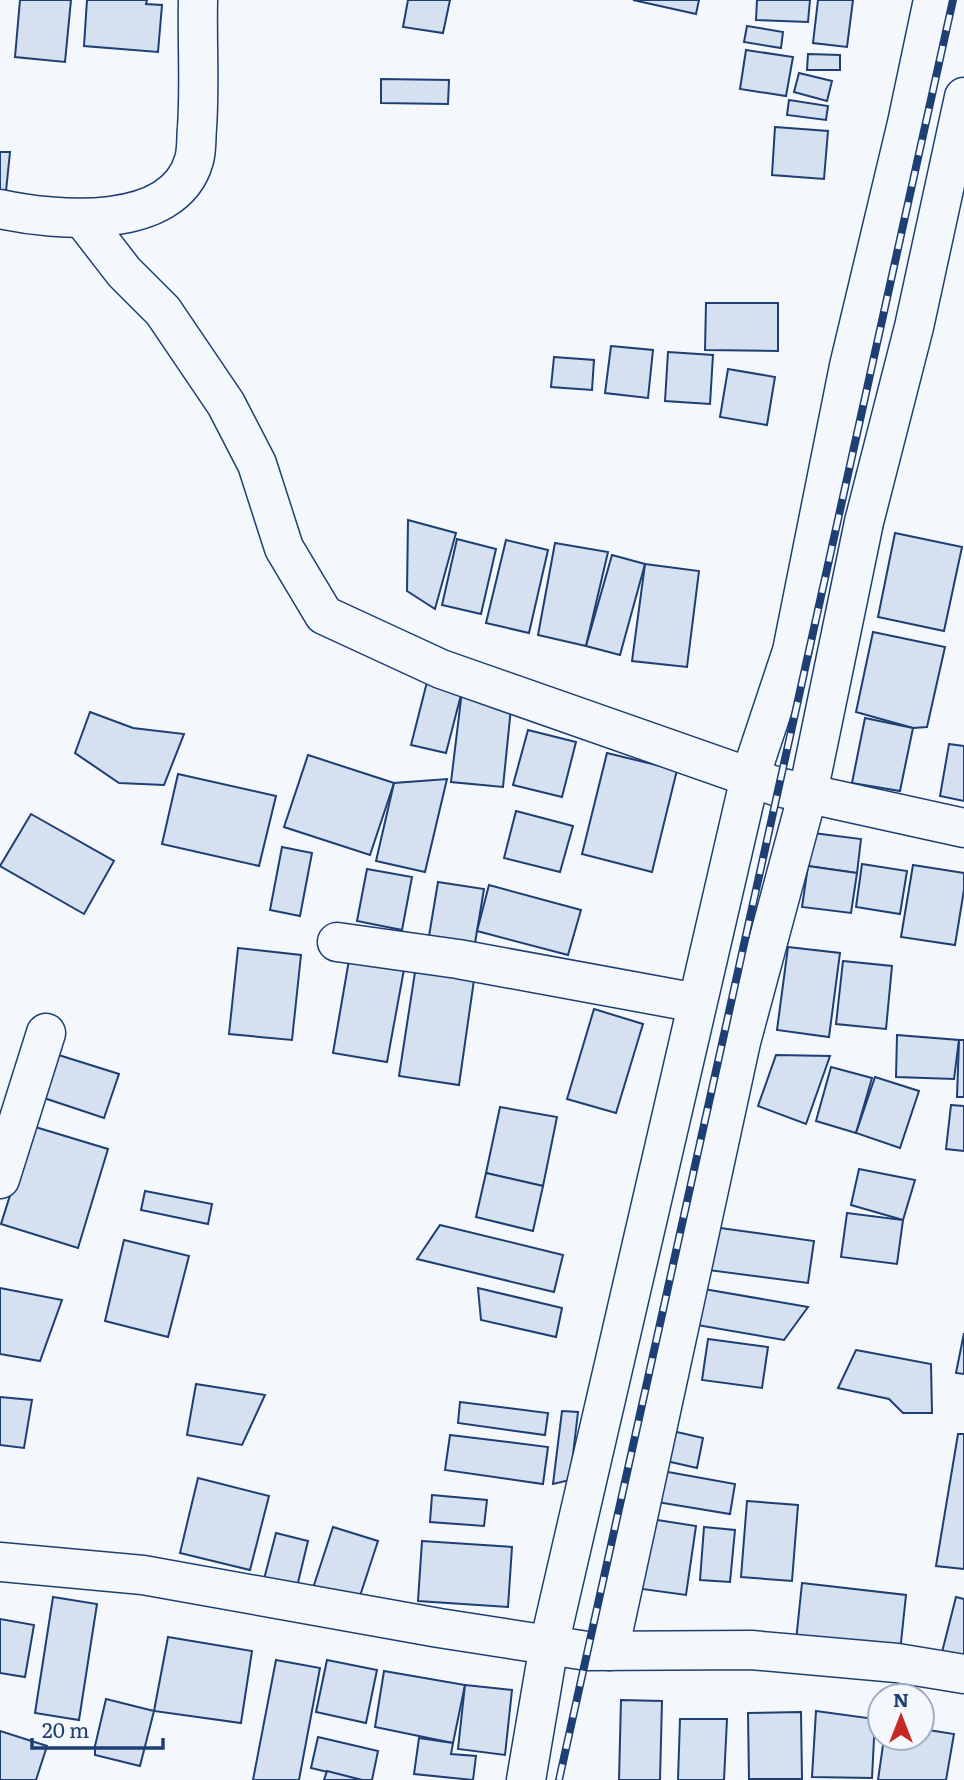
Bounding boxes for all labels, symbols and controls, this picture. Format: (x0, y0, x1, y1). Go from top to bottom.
north arrow (866, 1682, 936, 1752)
text: N (893, 1685, 909, 1713)
scale bar (32, 1706, 163, 1750)
text: 20 m (42, 1713, 89, 1744)

